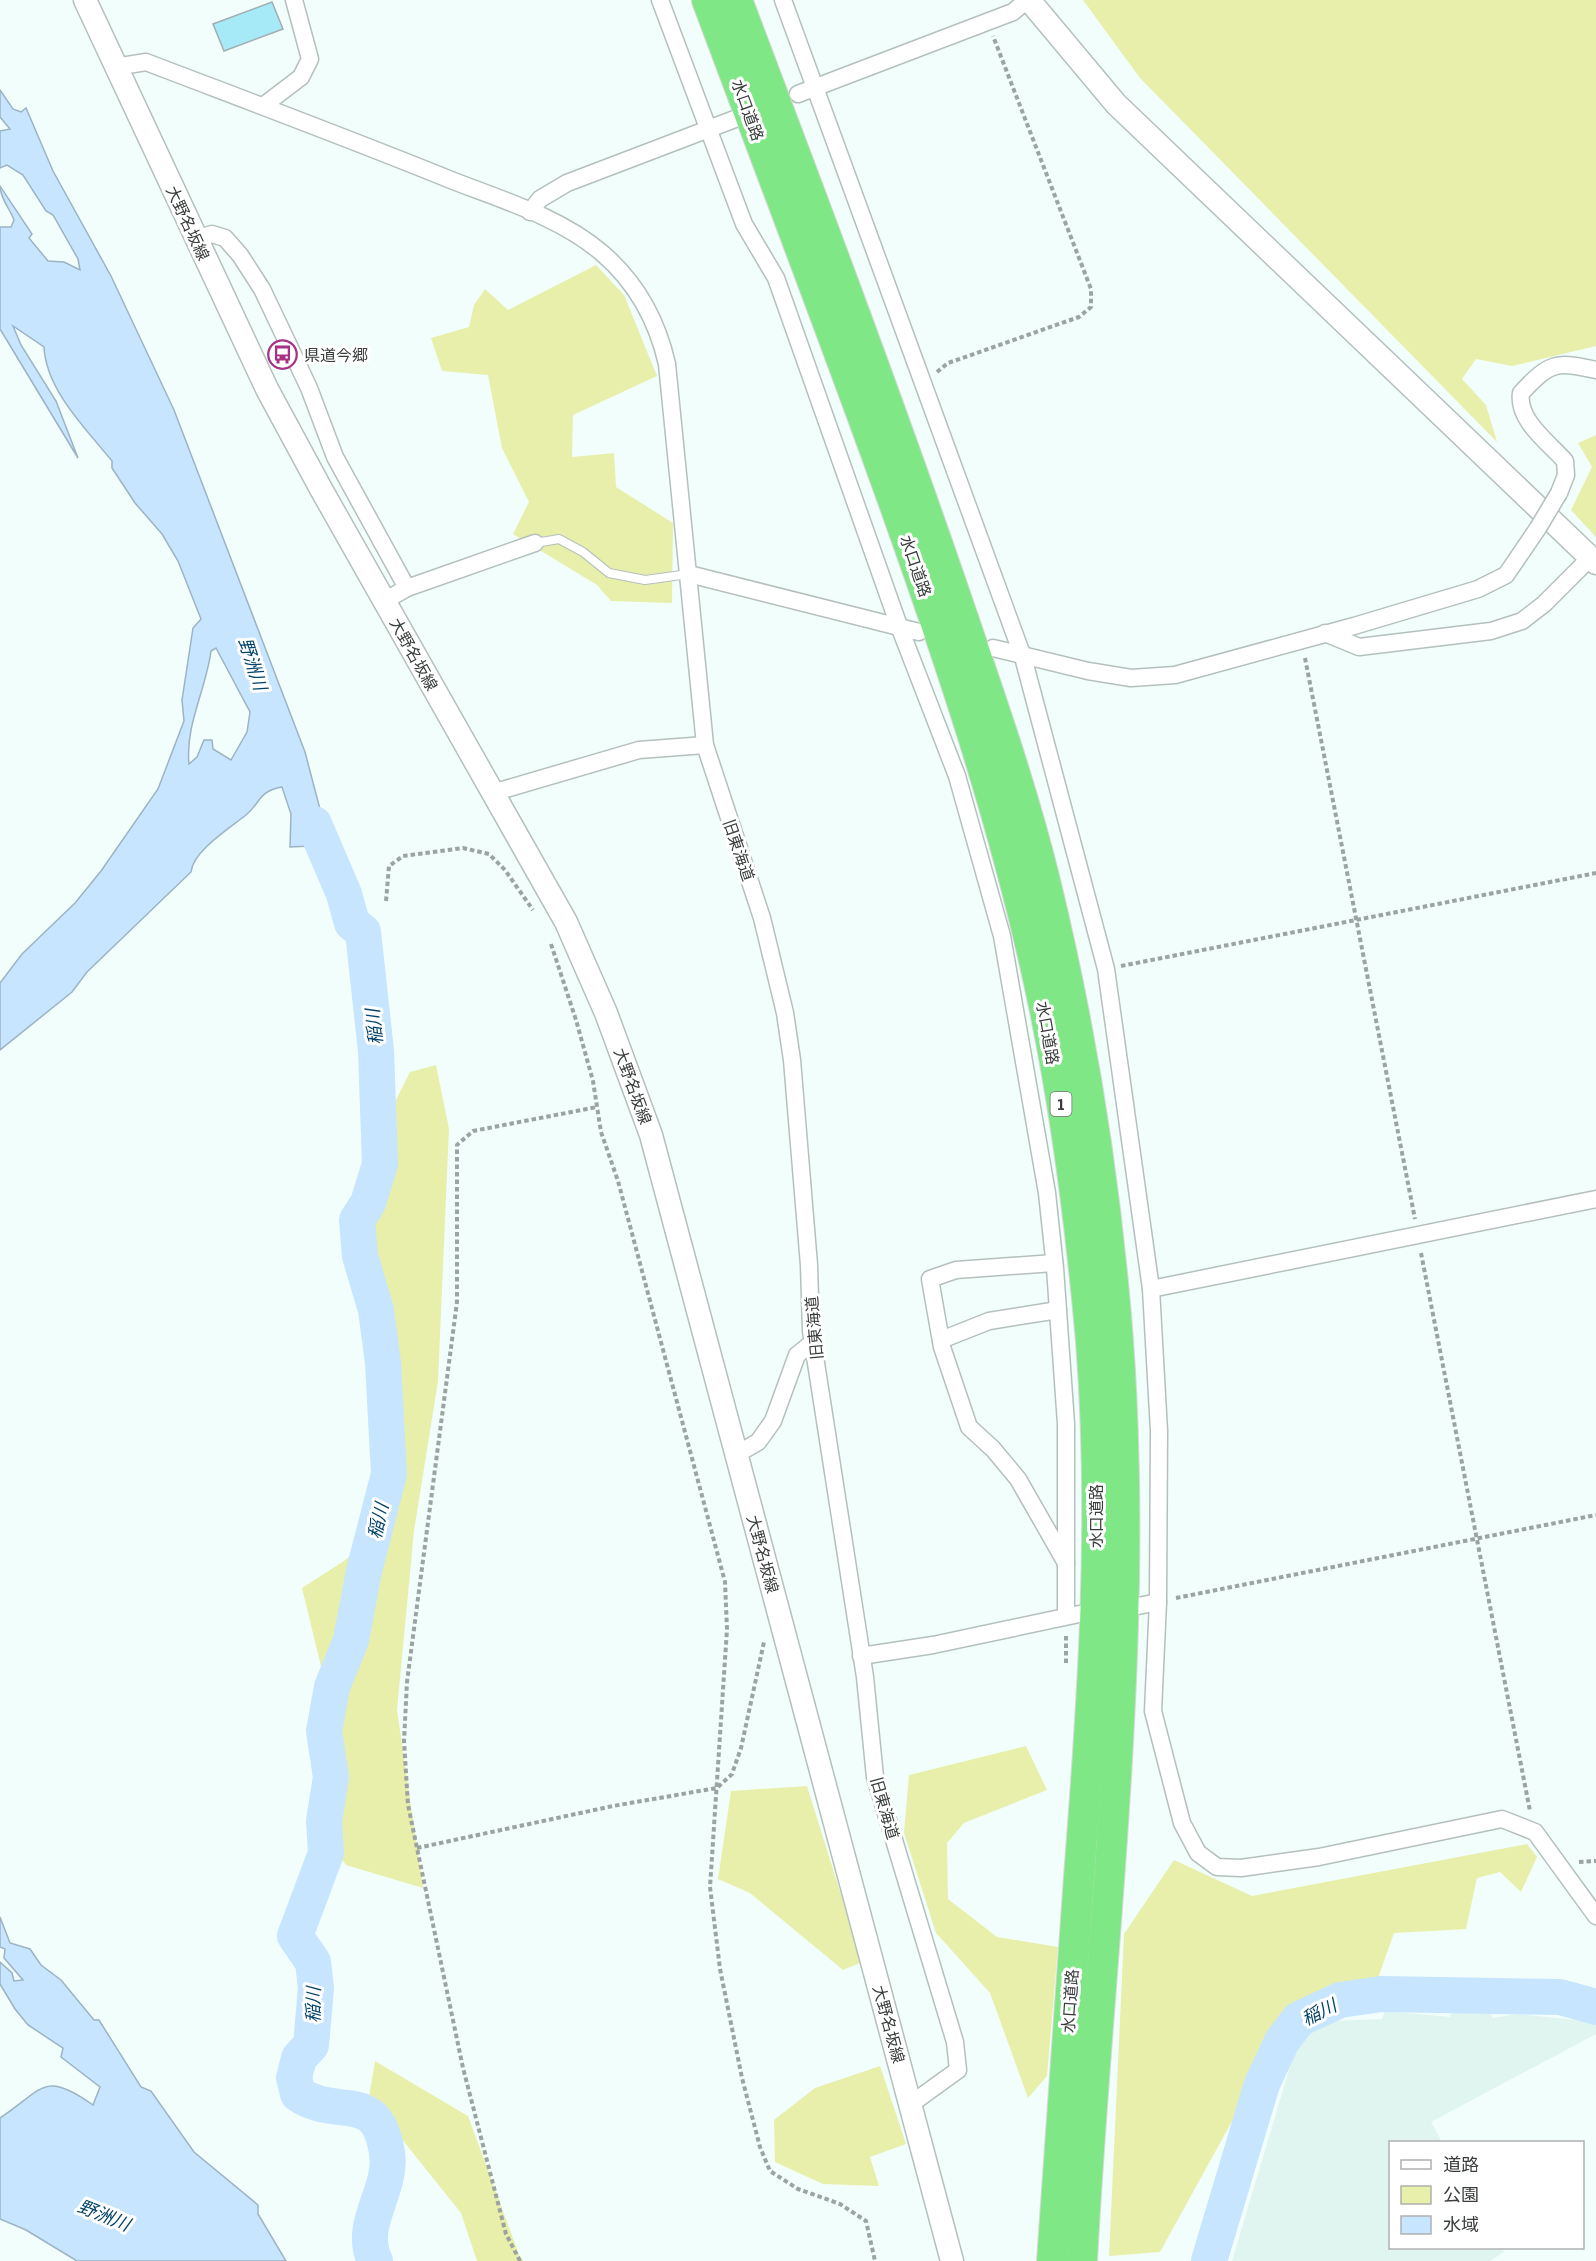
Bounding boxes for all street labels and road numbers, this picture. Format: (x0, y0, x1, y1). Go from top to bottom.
street label: 水口道路 (729, 77, 767, 143)
street label: 大野名坂線 (163, 183, 213, 263)
street label: 水口道路 (897, 533, 935, 599)
street label: 大野名坂線 (387, 615, 441, 693)
street label: 旧東海道 (720, 817, 758, 883)
street label: 水口道路 (1034, 1000, 1062, 1066)
street label: 大野名坂線 (611, 1045, 655, 1127)
road number: 1 (1050, 1092, 1072, 1116)
street label: 旧東海道 (802, 1295, 826, 1361)
street label: 水口道路 (1087, 1484, 1105, 1548)
street label: 大野名坂線 (744, 1513, 782, 1595)
street label: 旧東海道 (868, 1775, 902, 1841)
street label: 水口道路 (1059, 1968, 1081, 2034)
street label: 大野名坂線 (870, 1983, 908, 2065)

